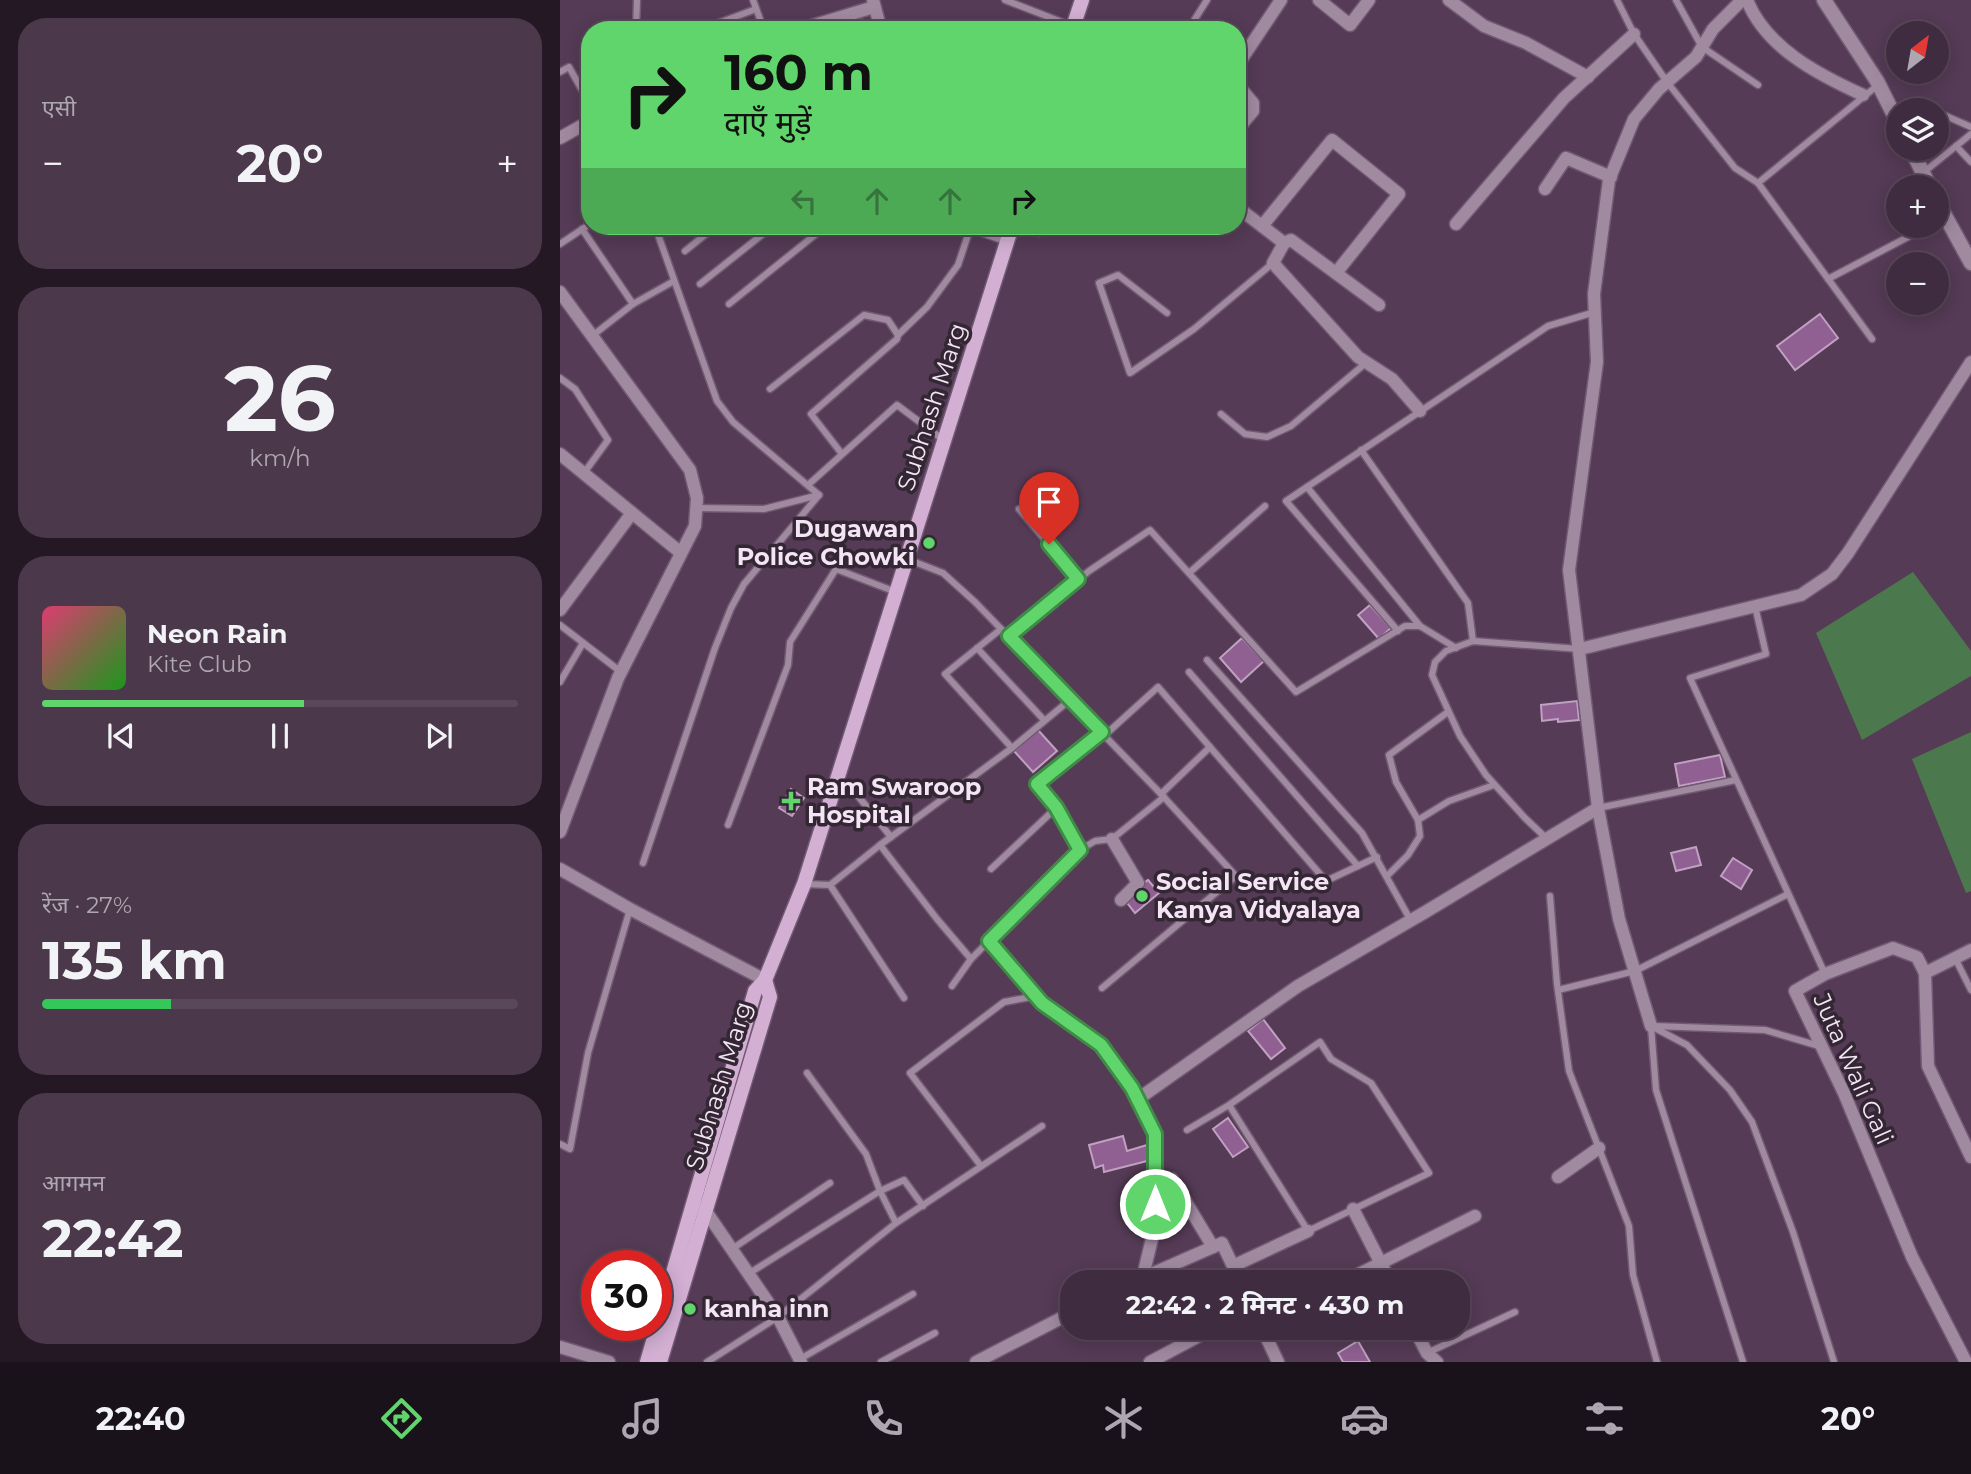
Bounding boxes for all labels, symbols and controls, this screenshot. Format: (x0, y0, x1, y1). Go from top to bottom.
north arrow (1886, 21, 1950, 84)
map controls (1886, 21, 1949, 315)
text: 160 m (724, 43, 873, 102)
icon: right (609, 49, 700, 140)
text: एसी (42, 94, 76, 122)
button: layers (1886, 98, 1949, 161)
text: दाएँ मुड़ें (724, 103, 812, 142)
text: 20° (236, 132, 324, 195)
text: − (42, 140, 64, 187)
text: + (496, 140, 518, 187)
button: + (1886, 175, 1949, 238)
icon: left (785, 182, 823, 220)
icon: ahead (858, 182, 896, 220)
icon: ahead (931, 182, 969, 220)
icon: right (1004, 182, 1042, 220)
button: − (1886, 252, 1949, 315)
street label: Subhash Marg (891, 319, 972, 494)
text: 26 (224, 343, 336, 454)
text: km/h (249, 444, 311, 472)
pin (1019, 472, 1079, 544)
icon: arrive (1030, 483, 1068, 521)
place label: Dugawan Police Chowki (737, 514, 915, 571)
marker: Dugawan Police Chowki (921, 535, 937, 551)
text: Neon Rain (147, 618, 288, 650)
text: Kite Club (147, 650, 252, 678)
icon: previous (102, 717, 140, 755)
icon: pause (261, 717, 299, 755)
icon: next (420, 717, 458, 755)
place label: Ram Swaroop Hospital (807, 772, 981, 829)
marker: Ram Swaroop Hospital (781, 791, 801, 811)
place label: Social Service Kanya Vidyalaya (1156, 867, 1361, 924)
marker: Social Service Kanya Vidyalaya (1134, 888, 1150, 904)
text: रेंज · 27% (42, 891, 132, 919)
text: 135 km (42, 929, 227, 992)
street label: Juta Wali Gali (1807, 988, 1900, 1149)
street label: Subhash Marg (679, 998, 758, 1174)
position arrow (1118, 1167, 1192, 1241)
text: आगमन (42, 1169, 105, 1197)
text: 22:42 (42, 1207, 184, 1270)
speed limit sign: 30 (581, 1250, 672, 1341)
text: 22:42 · 2 मिनट · 430 m (1126, 1289, 1404, 1321)
place label: kanha inn (704, 1294, 829, 1323)
marker: kanha inn (682, 1301, 698, 1317)
icon: directions (377, 1394, 426, 1443)
icon: music (618, 1394, 667, 1443)
icon: phone (859, 1394, 908, 1443)
icon: climate (1099, 1394, 1148, 1443)
icon: car (1340, 1394, 1389, 1443)
icon: filters (1580, 1394, 1629, 1443)
text: 22:40 (96, 1399, 186, 1438)
text: 20° (1821, 1399, 1875, 1438)

